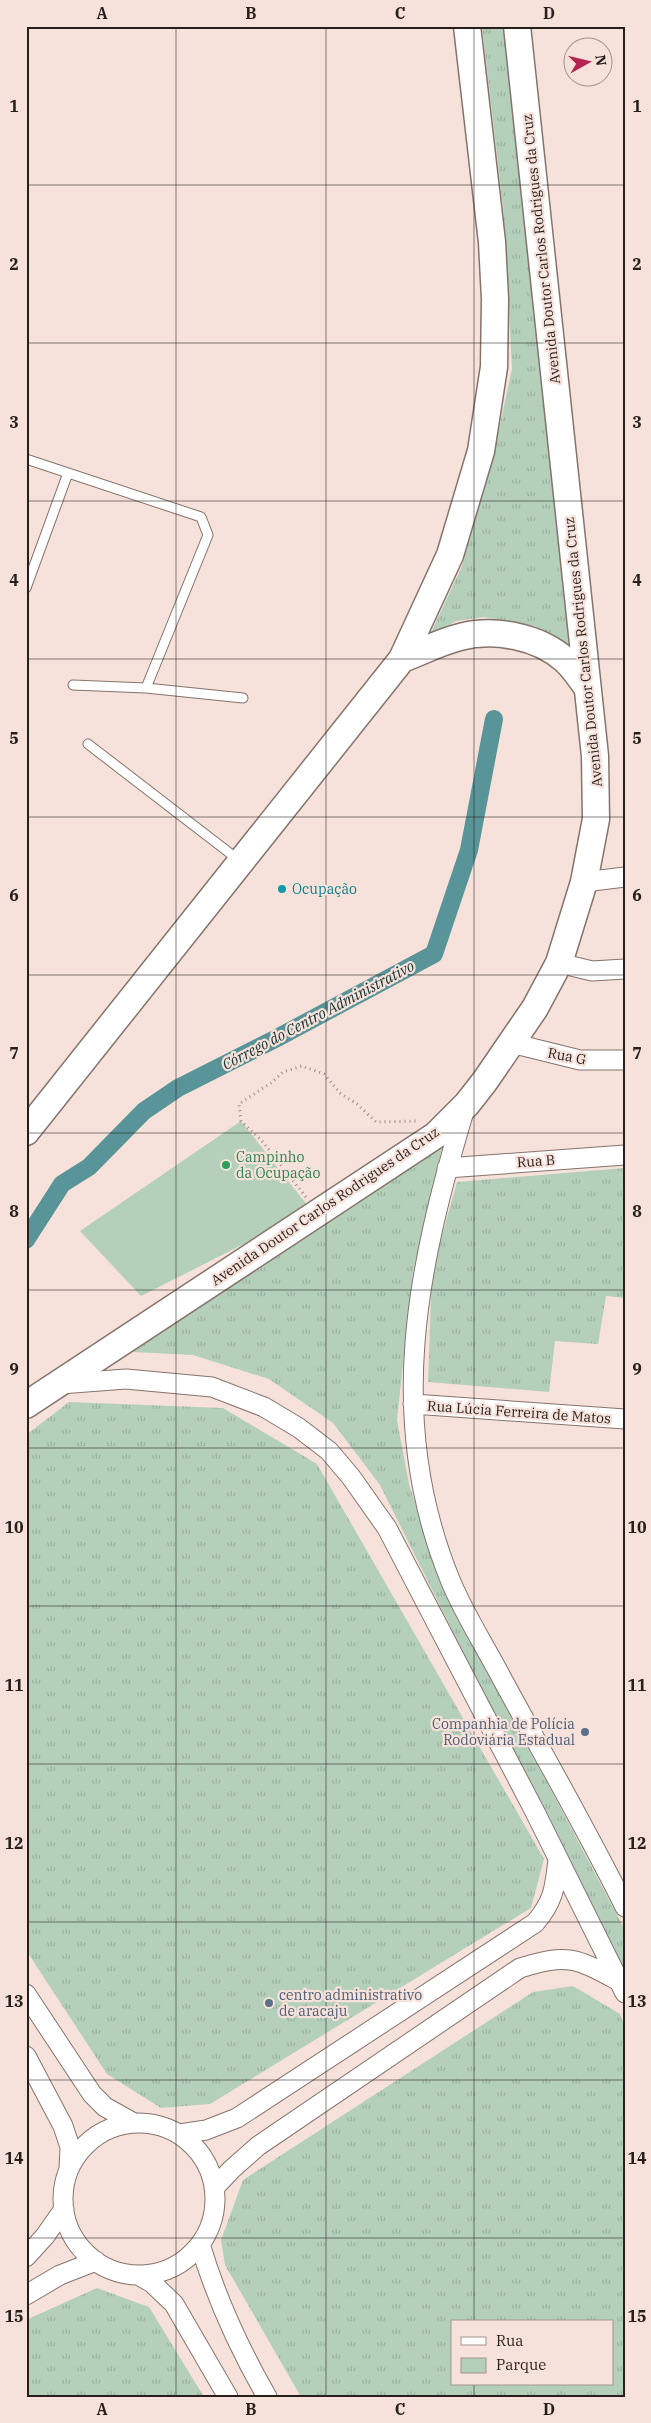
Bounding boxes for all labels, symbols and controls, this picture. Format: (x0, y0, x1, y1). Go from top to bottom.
text: A (96, 3, 108, 23)
text: B (245, 3, 257, 23)
text: C (395, 3, 405, 23)
text: D (543, 3, 555, 23)
north arrow (564, 38, 614, 88)
text: N (591, 53, 611, 67)
text: 1 (9, 96, 19, 116)
text: 1 (632, 96, 642, 116)
street label: Avenida Doutor Carlos Rodrigues da Cruz (518, 113, 564, 385)
text: 2 (9, 254, 19, 274)
text: 2 (632, 254, 642, 274)
text: 3 (9, 412, 19, 432)
text: 3 (632, 412, 642, 432)
street label: Avenida Doutor Carlos Rodrigues da Cruz (560, 516, 606, 788)
text: 4 (9, 570, 19, 590)
text: 4 (632, 570, 642, 590)
text: 5 (9, 728, 19, 748)
text: 5 (632, 728, 642, 748)
place label: Ocupação (292, 880, 357, 898)
marker: Ocupação (276, 883, 288, 895)
text: 6 (9, 885, 19, 905)
text: 6 (632, 885, 642, 905)
water label: Córrego do Centro Administrativo (219, 956, 417, 1074)
text: 7 (9, 1043, 19, 1063)
street label: Rua G (546, 1043, 588, 1069)
text: 7 (632, 1043, 642, 1063)
street label: Avenida Doutor Carlos Rodrigues da Cruz (207, 1123, 443, 1289)
place label: Campinho da Ocupação (236, 1148, 321, 1182)
street label: Rua B (516, 1151, 556, 1171)
marker: Campinho da Ocupação (220, 1159, 232, 1171)
text: 8 (9, 1201, 19, 1221)
text: 8 (632, 1201, 642, 1221)
text: 9 (9, 1359, 19, 1379)
text: 9 (632, 1359, 642, 1379)
street label: Rua Lúcia Ferreira de Matos (427, 1397, 612, 1427)
text: 10 (4, 1517, 24, 1537)
text: 10 (627, 1517, 647, 1537)
text: 11 (4, 1675, 24, 1695)
text: 11 (627, 1675, 647, 1695)
place label: Companhia de Polícia Rodoviária Estadual (432, 1715, 575, 1749)
marker: Companhia de Polícia Rodoviária Estadual (579, 1726, 591, 1738)
text: 12 (4, 1833, 24, 1853)
text: 12 (627, 1833, 647, 1853)
place label: centro administrativo de aracaju (279, 1986, 422, 2020)
text: 13 (4, 1991, 24, 2011)
text: 13 (627, 1991, 647, 2011)
marker: centro administrativo de aracaju (263, 1997, 275, 2009)
text: 14 (4, 2148, 24, 2168)
text: 14 (627, 2148, 647, 2168)
text: 15 (4, 2306, 24, 2326)
text: 15 (627, 2306, 647, 2326)
legend (451, 2320, 614, 2386)
text: Rua (496, 2331, 523, 2350)
text: Parque (496, 2355, 546, 2374)
text: A (96, 2399, 108, 2419)
text: B (245, 2399, 257, 2419)
text: C (395, 2399, 405, 2419)
text: D (543, 2399, 555, 2419)

